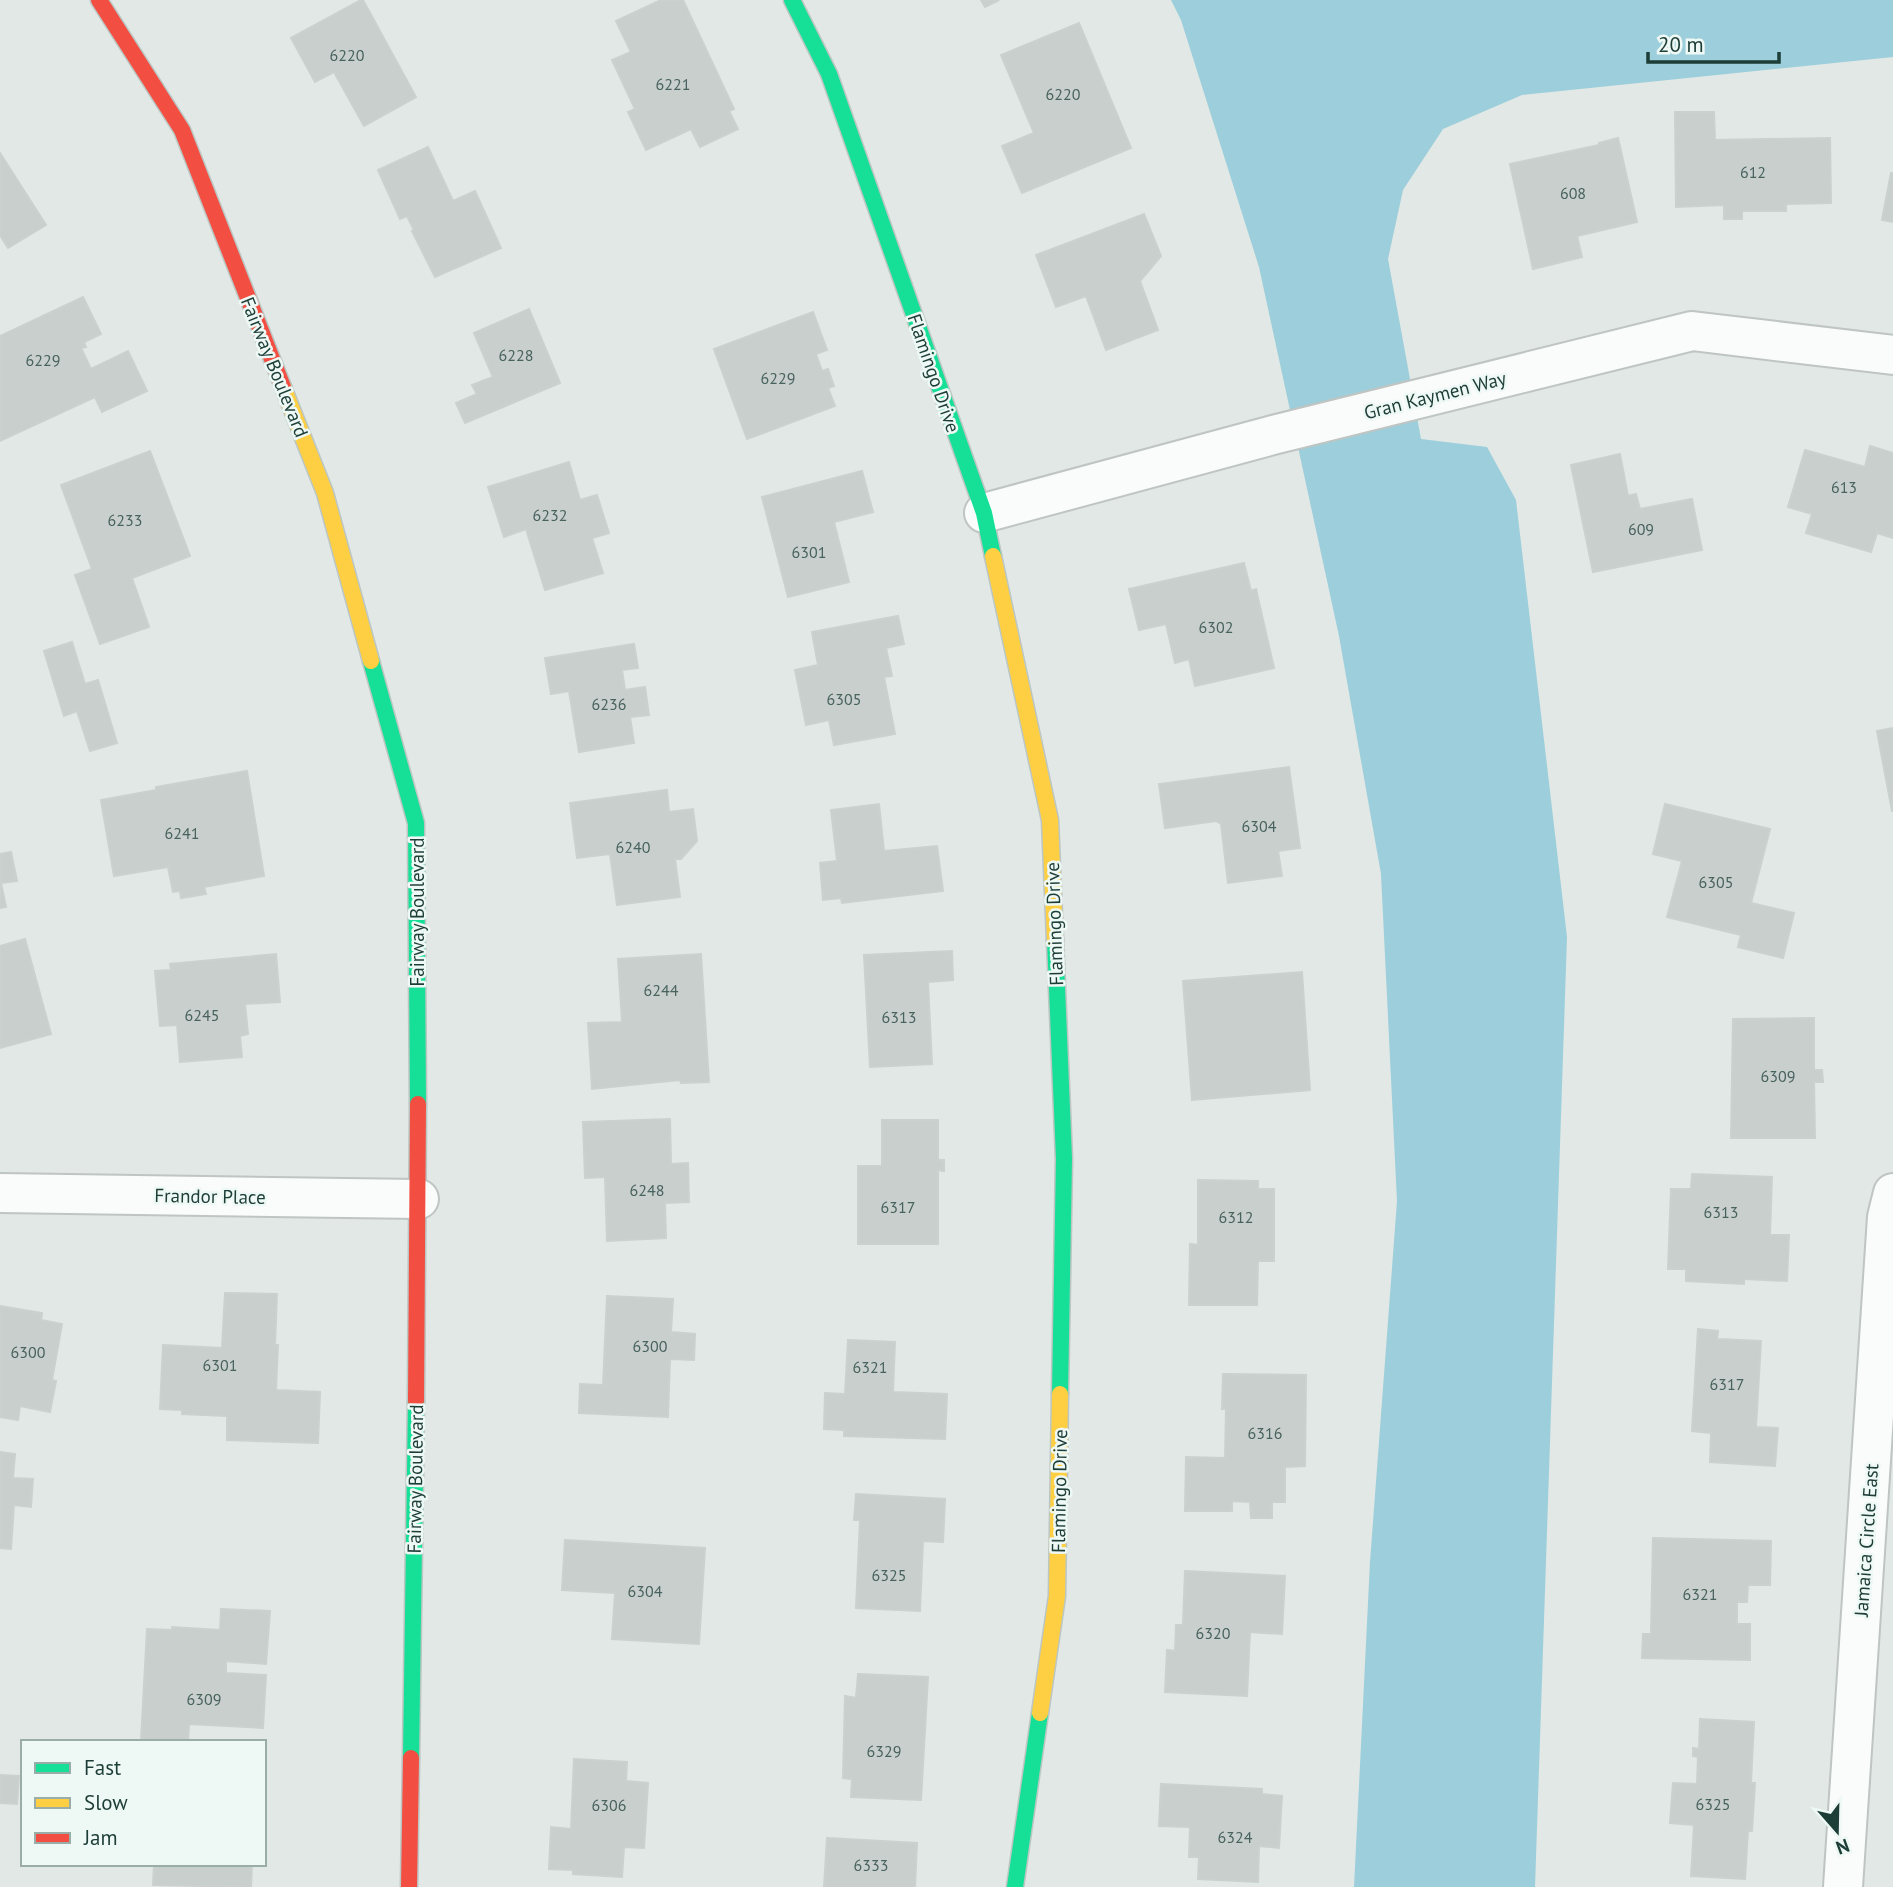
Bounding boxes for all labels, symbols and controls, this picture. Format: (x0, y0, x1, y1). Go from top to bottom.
scale bar (1648, 21, 1779, 65)
text: 20 m (1658, 31, 1704, 58)
house number: 6220 (330, 45, 365, 65)
house number: 6221 (656, 74, 690, 94)
house number: 6220 (1046, 84, 1081, 104)
house number: 612 (1740, 162, 1766, 182)
house number: 608 (1560, 183, 1586, 203)
street label: Fairway Boulevard (236, 293, 314, 441)
street label: Flamingo Drive (903, 311, 965, 435)
house number: 6228 (499, 345, 533, 365)
house number: 6229 (26, 350, 60, 370)
street label: Gran Kaymen Way (1361, 366, 1509, 424)
house number: 6229 (761, 368, 795, 388)
house number: 613 (1831, 477, 1857, 497)
house number: 6232 (533, 505, 567, 525)
house number: 6233 (108, 510, 142, 530)
house number: 609 (1628, 519, 1654, 539)
house number: 6301 (792, 542, 826, 562)
house number: 6302 (1199, 617, 1233, 637)
house number: 6305 (827, 689, 861, 709)
house number: 6236 (592, 694, 626, 714)
house number: 6304 (1242, 816, 1277, 836)
house number: 6241 (165, 823, 199, 843)
house number: 6240 (616, 837, 651, 857)
street label: Fairway Boulevard (405, 838, 429, 987)
street label: Flamingo Drive (1040, 862, 1068, 986)
house number: 6305 (1699, 872, 1733, 892)
house number: 6244 (644, 980, 679, 1000)
house number: 6245 (185, 1005, 219, 1025)
house number: 6313 (882, 1007, 916, 1027)
house number: 6309 (1761, 1066, 1795, 1086)
house number: 6248 (630, 1180, 664, 1200)
street label: Frandor Place (154, 1183, 266, 1209)
house number: 6317 (881, 1197, 915, 1217)
house number: 6313 (1704, 1202, 1738, 1222)
house number: 6312 (1219, 1207, 1253, 1227)
house number: 6300 (633, 1336, 668, 1356)
house number: 6300 (11, 1342, 46, 1362)
house number: 6301 (203, 1355, 237, 1375)
house number: 6321 (853, 1357, 887, 1377)
house number: 6317 (1710, 1374, 1744, 1394)
street label: Fairway Boulevard (402, 1404, 428, 1554)
house number: 6316 (1248, 1423, 1282, 1443)
street label: Flamingo Drive (1046, 1429, 1072, 1553)
street label: Jamaica Circle East (1849, 1462, 1883, 1618)
house number: 6325 (872, 1565, 906, 1585)
house number: 6304 (628, 1581, 663, 1601)
house number: 6321 (1683, 1584, 1717, 1604)
house number: 6320 (1196, 1623, 1231, 1643)
house number: 6309 (187, 1689, 221, 1709)
legend (21, 1740, 266, 1866)
house number: 6329 (867, 1741, 901, 1761)
text: Fast (84, 1754, 121, 1781)
text: Slow (84, 1789, 128, 1816)
house number: 6325 (1696, 1794, 1730, 1814)
house number: 6306 (592, 1795, 626, 1815)
north arrow (1802, 1796, 1872, 1866)
text: Jam (83, 1824, 118, 1851)
house number: 6324 (1218, 1827, 1253, 1847)
text: N (1833, 1834, 1853, 1860)
house number: 6333 (854, 1855, 888, 1875)

